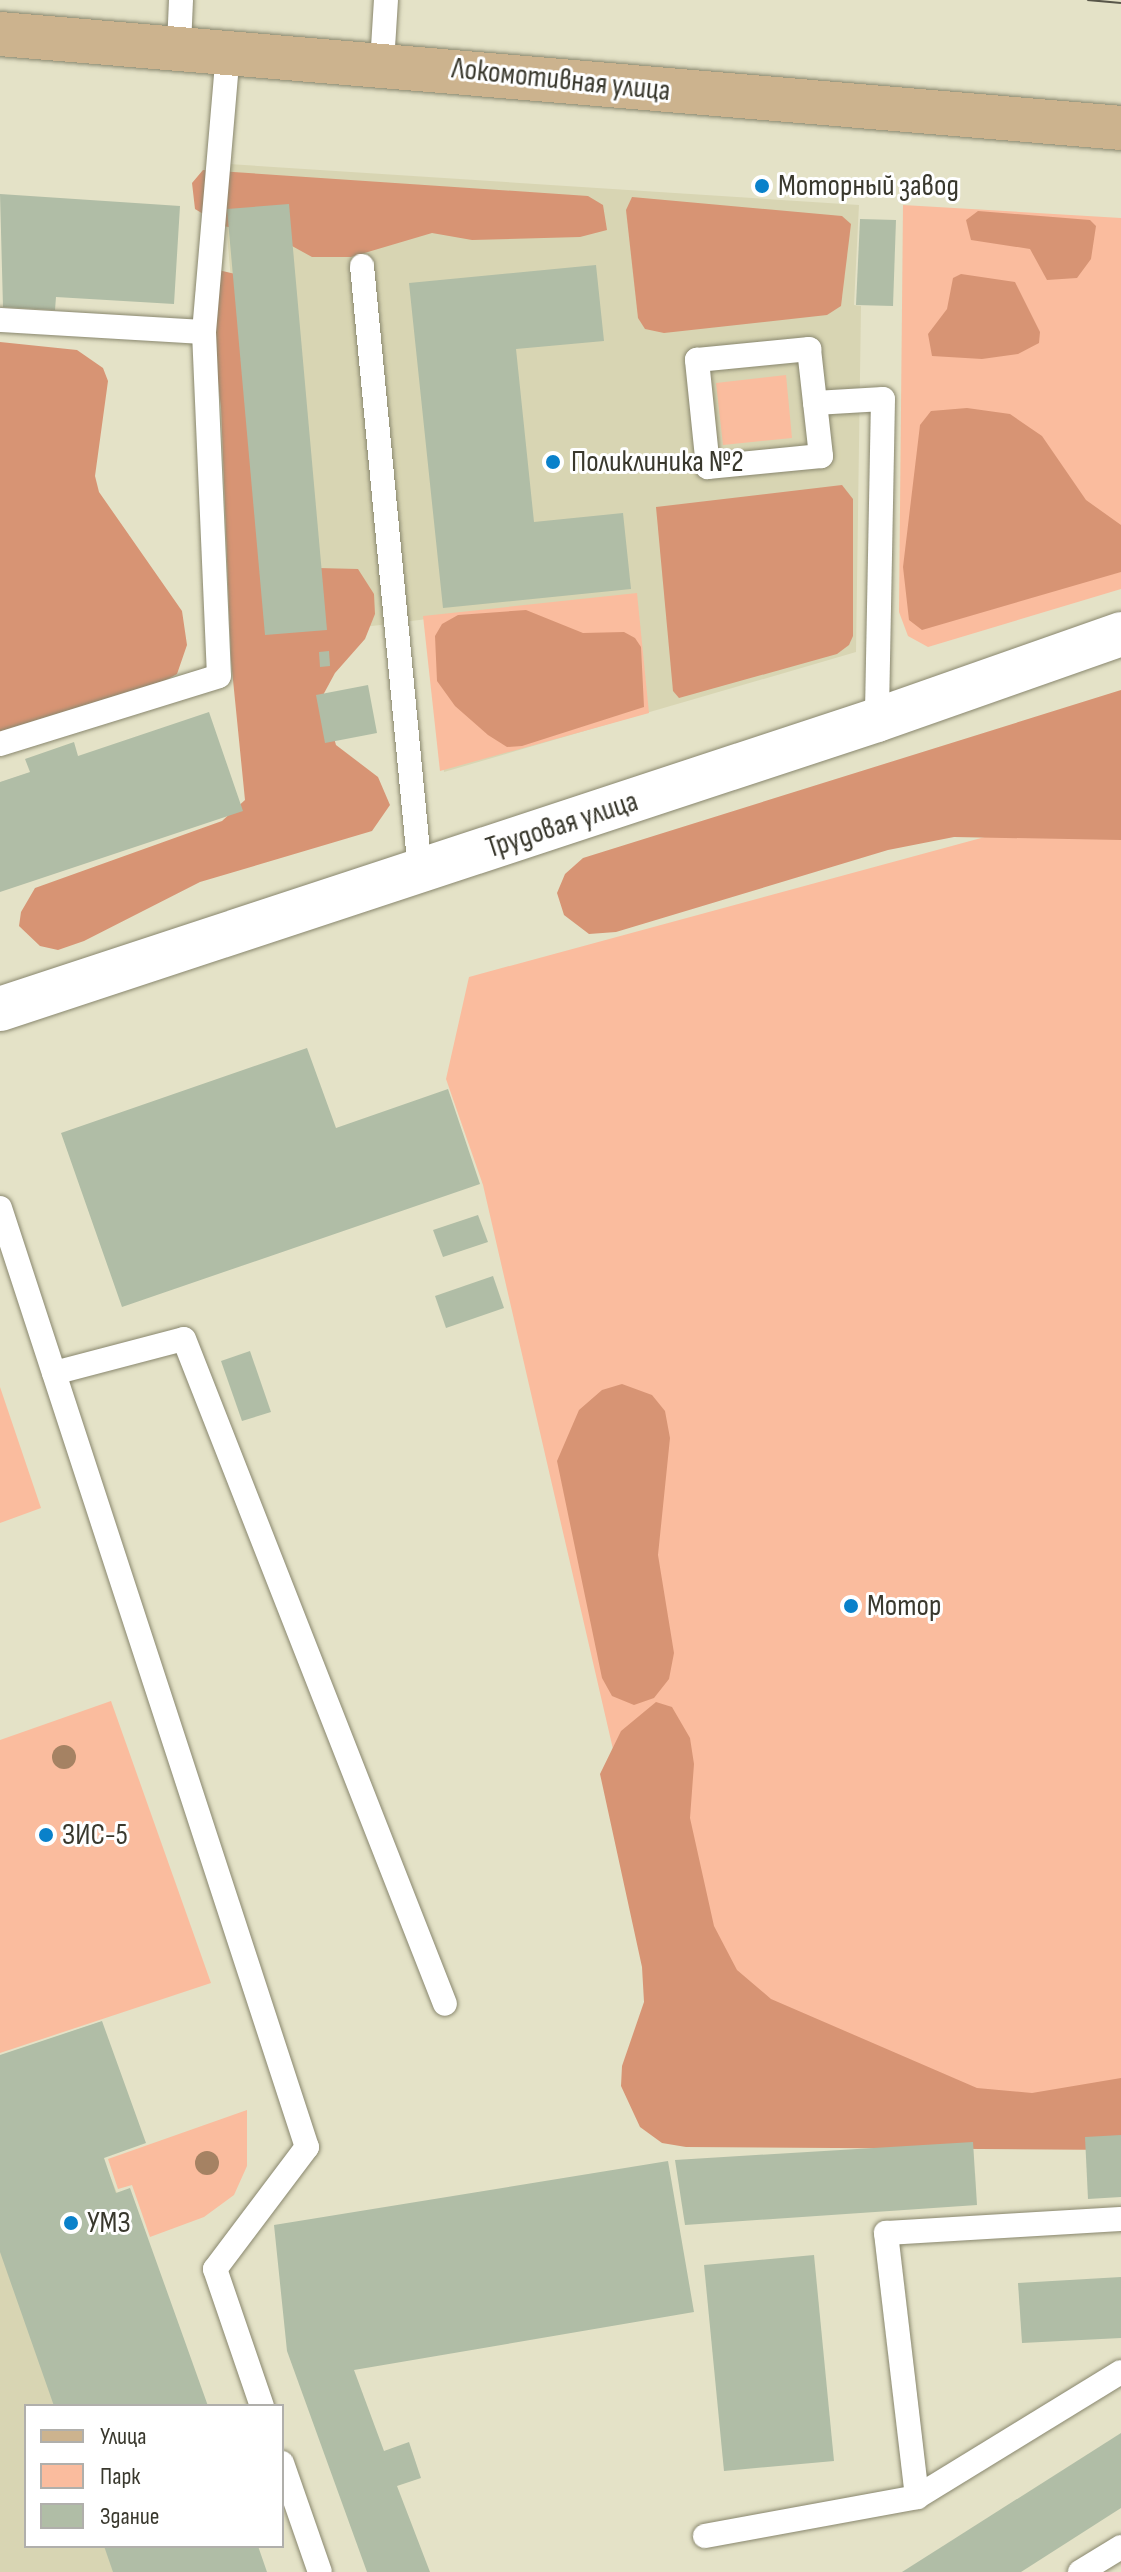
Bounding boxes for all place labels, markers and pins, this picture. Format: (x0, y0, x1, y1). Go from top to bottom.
place label: Моторный завод (778, 168, 959, 204)
marker: Моторный завод (753, 177, 771, 195)
place label: Поликлиника №2 (571, 444, 744, 480)
marker: Поликлиника №2 (542, 451, 564, 473)
place label: Мотор (867, 1588, 941, 1624)
marker: Мотор (842, 1597, 860, 1615)
place label: ЗИС-5 (62, 1817, 128, 1853)
marker: ЗИС-5 (37, 1826, 55, 1844)
place label: УМЗ (87, 2205, 131, 2241)
marker: УМЗ (62, 2214, 80, 2232)

